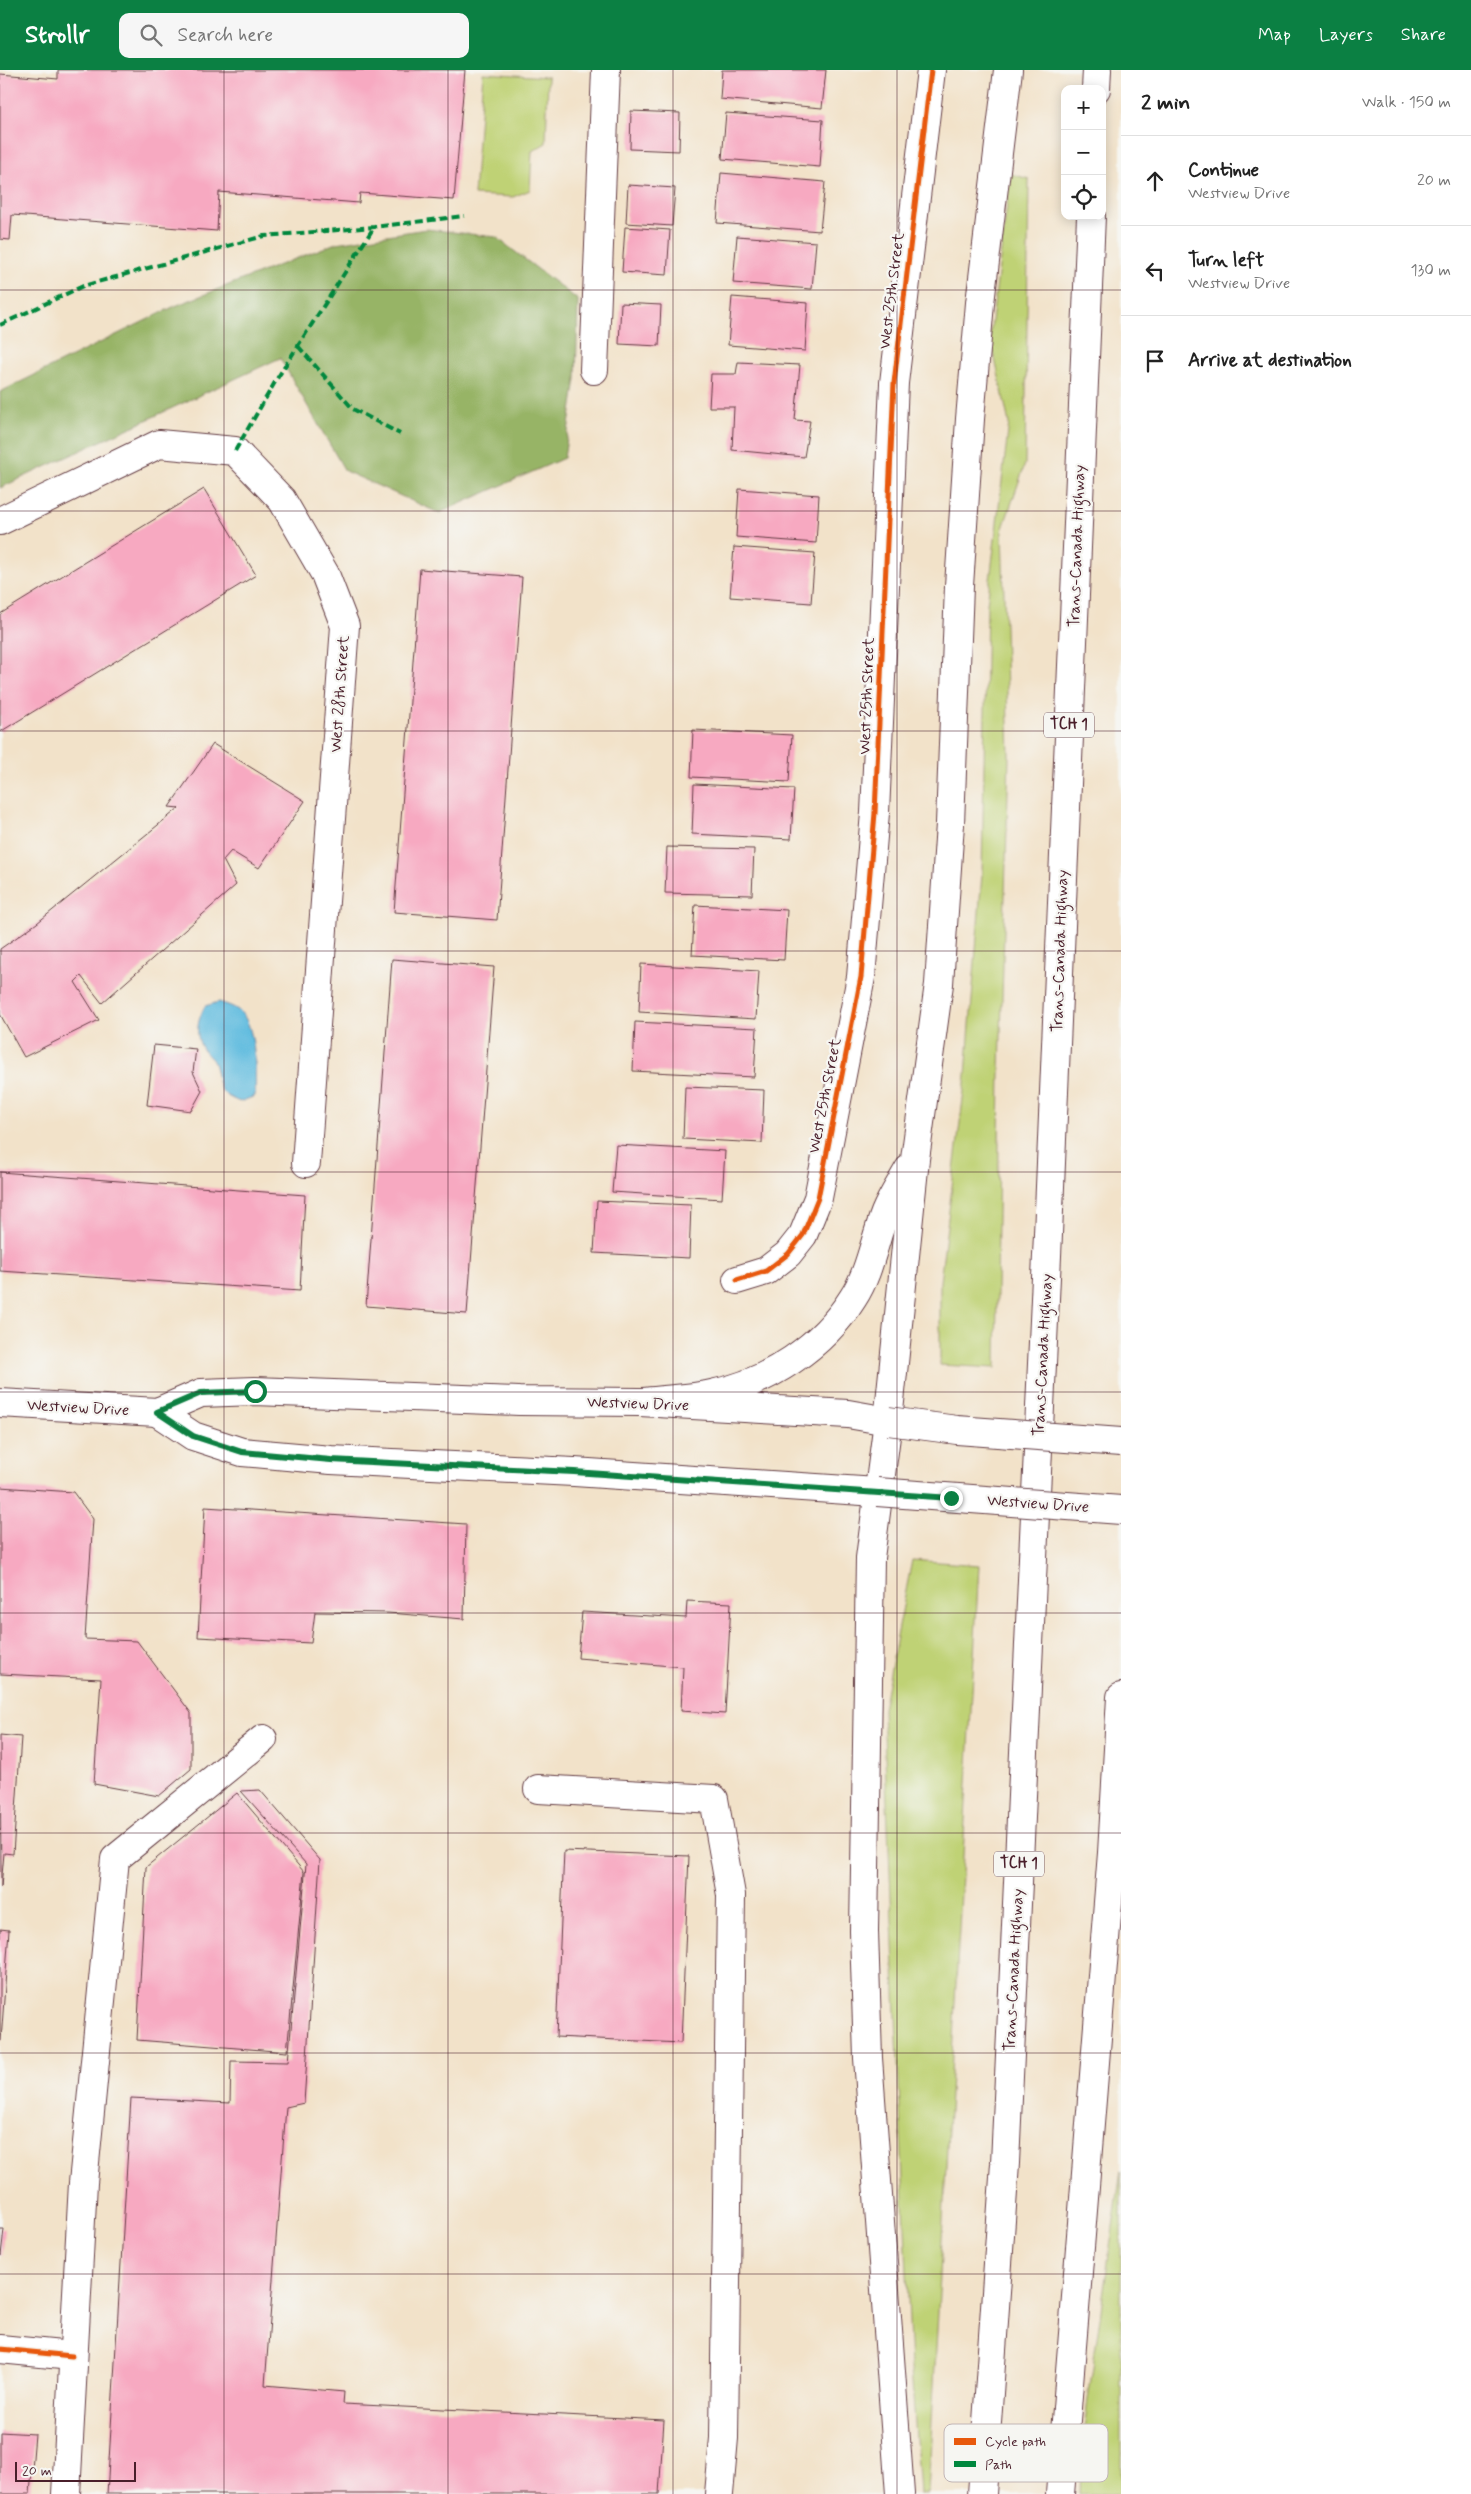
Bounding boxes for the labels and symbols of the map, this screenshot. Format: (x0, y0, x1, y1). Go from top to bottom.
street label: West 25th Street (874, 231, 910, 350)
street label: Trans-Canada Highway (1064, 464, 1091, 628)
street label: West 28th Street (325, 634, 355, 753)
street label: West 25th Street (854, 637, 880, 755)
road number: TCH 1 (1044, 712, 1094, 738)
street label: Trans-Canada Highway (1047, 869, 1074, 1033)
street label: West 25th Street (804, 1036, 847, 1155)
street label: Trans-Canada Highway (1028, 1273, 1059, 1437)
route start (244, 1380, 267, 1403)
street label: Westview Drive (587, 1392, 689, 1416)
street label: Westview Drive (26, 1395, 130, 1421)
route end (940, 1487, 963, 1510)
street label: Westview Drive (986, 1490, 1090, 1518)
road number: TCH 1 (994, 1852, 1044, 1876)
street label: Trans-Canada Highway (999, 1888, 1030, 2052)
legend (944, 2424, 1108, 2482)
text: Cycle path (985, 2433, 1046, 2451)
text: Path (985, 2456, 1012, 2474)
scale bar (15, 2459, 136, 2482)

